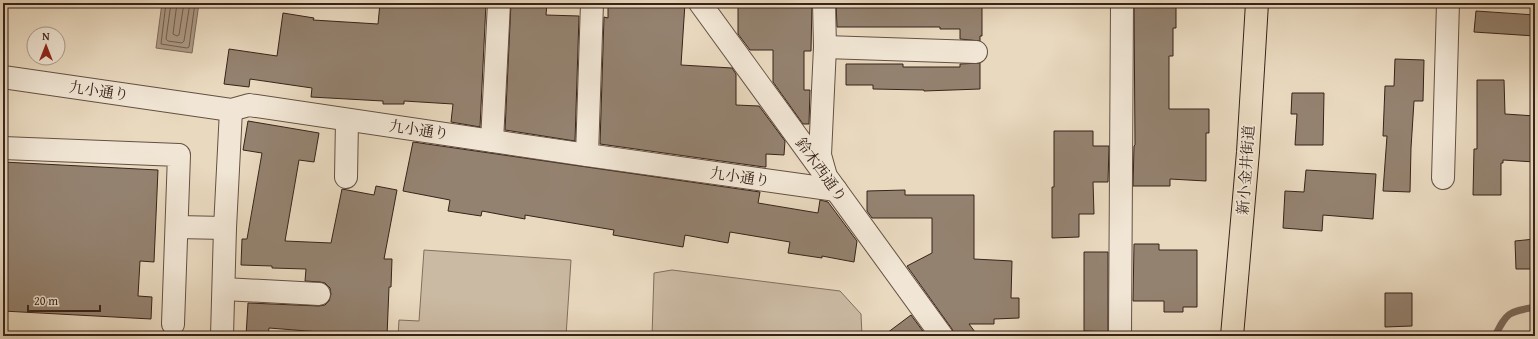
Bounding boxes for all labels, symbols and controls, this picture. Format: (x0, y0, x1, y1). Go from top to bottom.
north arrow (26, 26, 66, 66)
text: N (42, 28, 50, 44)
street label: 九小通り (68, 76, 130, 105)
street label: 九小通り (388, 115, 450, 144)
street label: 新小金井街道 (1232, 124, 1259, 216)
street label: 鈴木西通り (791, 133, 852, 206)
street label: 九小通り (709, 162, 771, 191)
scale bar (28, 287, 100, 313)
text: 20 m (34, 292, 58, 309)

